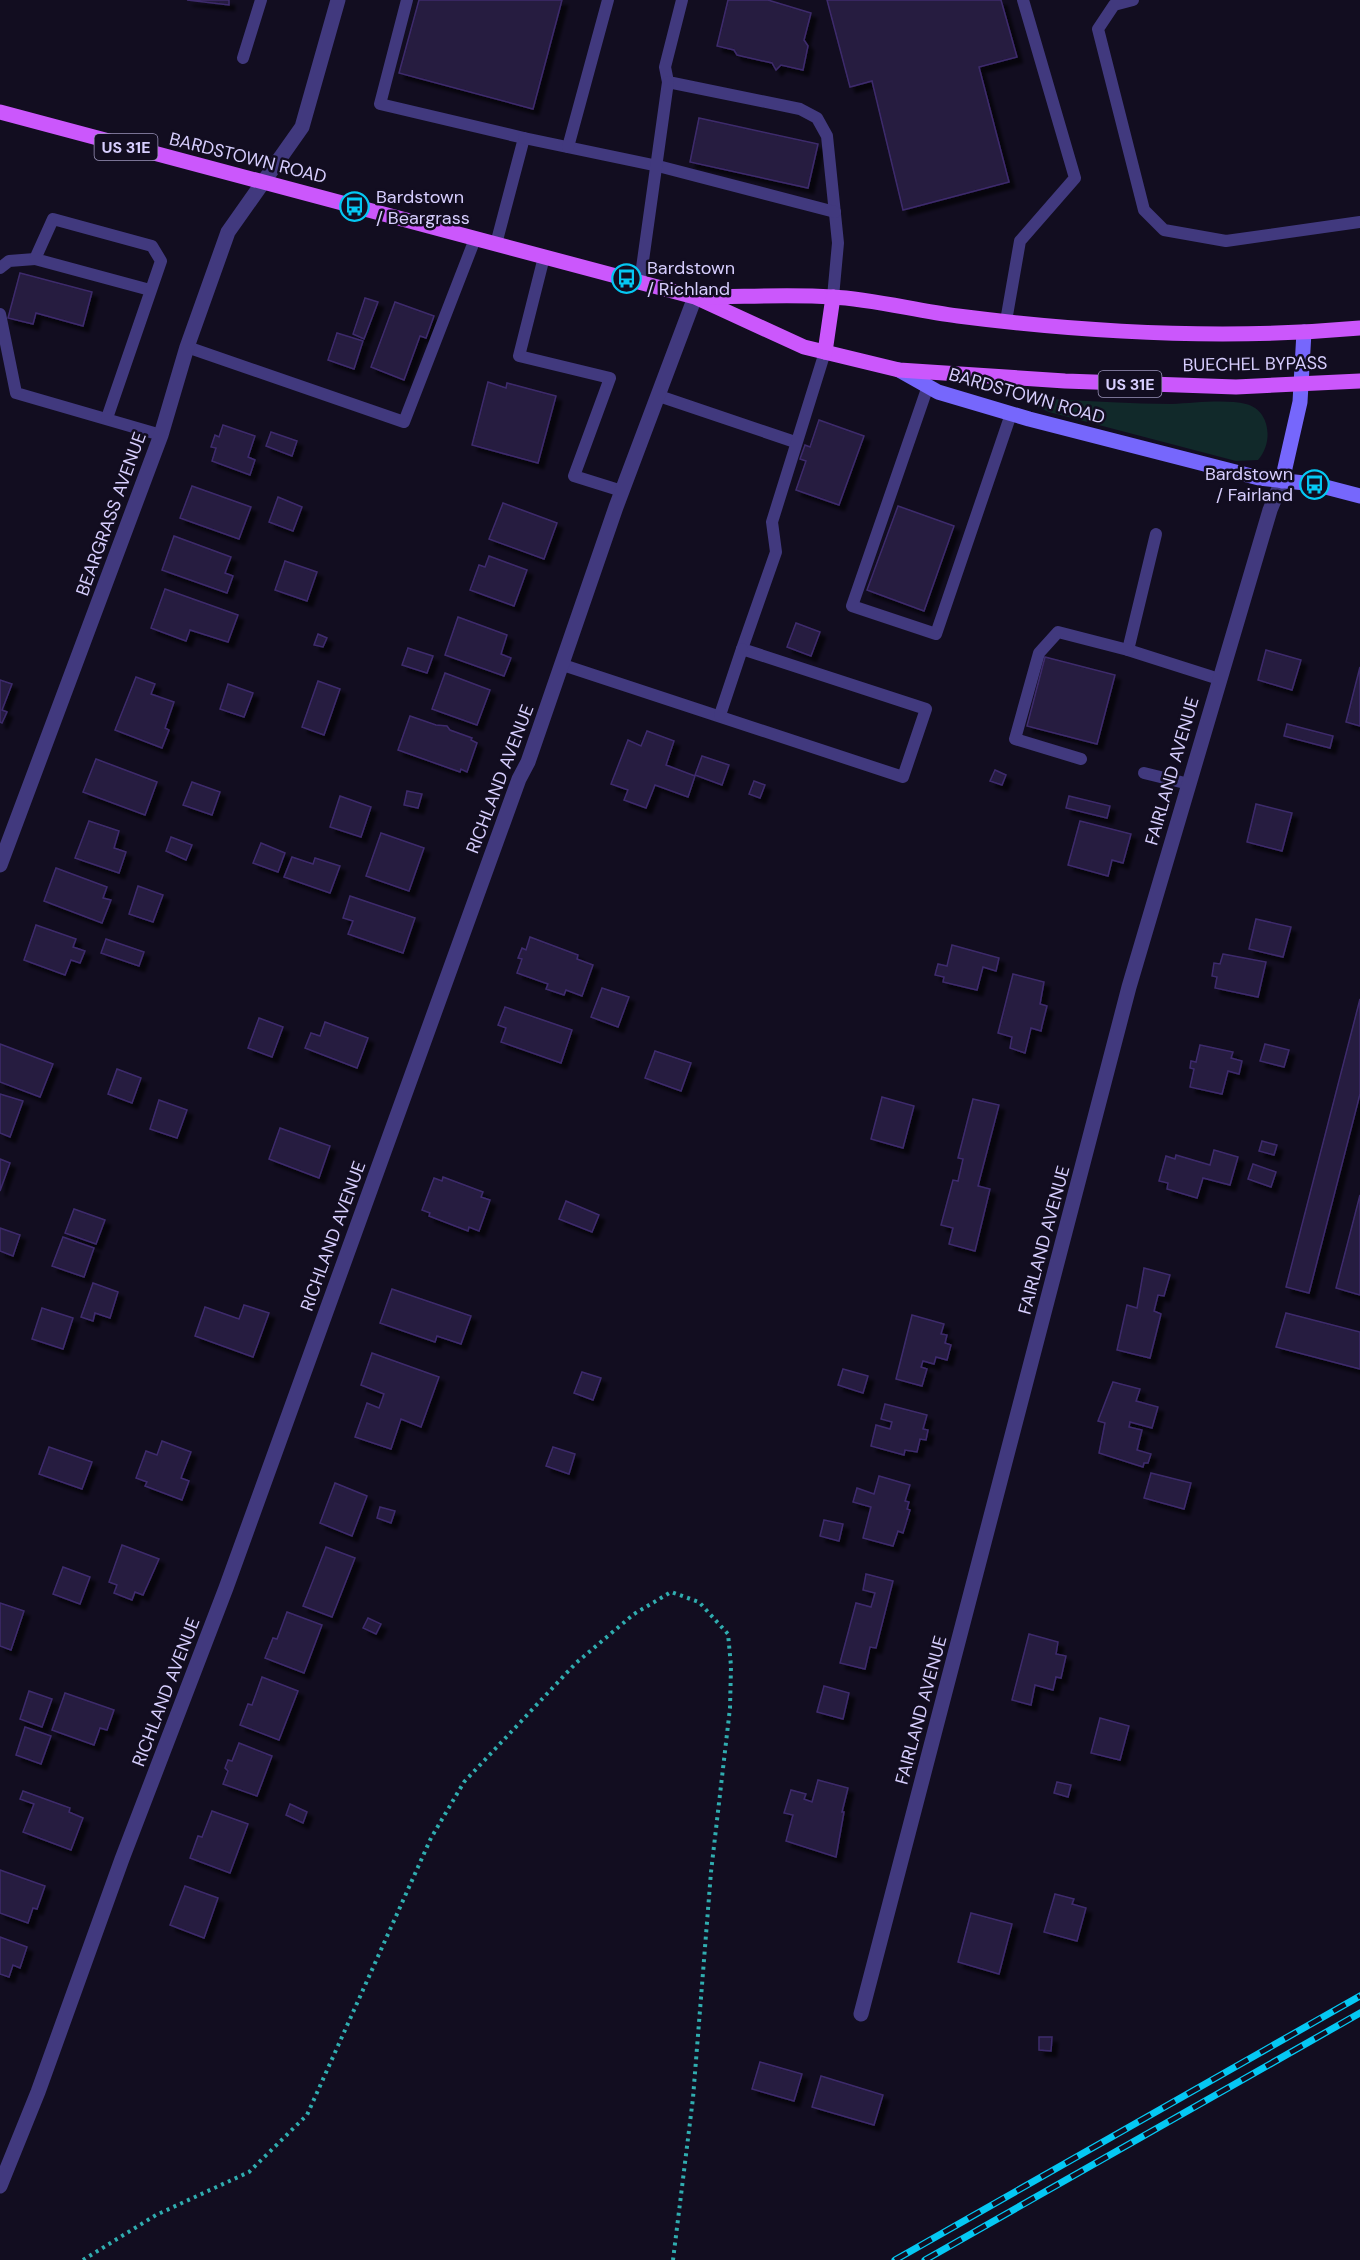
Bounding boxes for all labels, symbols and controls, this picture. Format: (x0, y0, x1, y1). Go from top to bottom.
street label: BARDSTOWN ROAD (167, 127, 329, 189)
road number: US 31E (94, 134, 158, 160)
place label: Bardstown / Beargrass (376, 185, 470, 230)
bus stop icon: Bardstown / Beargrass (339, 191, 371, 223)
place label: Bardstown / Richland (647, 256, 735, 301)
bus stop icon: Bardstown / Richland (610, 262, 642, 294)
street label: BUECHEL BYPASS (1182, 351, 1328, 377)
street label: BARDSTOWN ROAD (946, 362, 1108, 430)
road number: US 31E (1098, 371, 1162, 397)
street label: BEARGRASS AVENUE (70, 429, 152, 599)
place label: Bardstown / Fairland (1205, 462, 1293, 507)
bus stop icon: Bardstown / Fairland (1298, 468, 1330, 500)
street label: FAIRLAND AVENUE (1139, 694, 1205, 848)
street label: RICHLAND AVENUE (460, 701, 540, 857)
street label: RICHLAND AVENUE (295, 1158, 371, 1314)
street label: FAIRLAND AVENUE (1013, 1163, 1075, 1317)
street label: RICHLAND AVENUE (126, 1614, 206, 1770)
street label: FAIRLAND AVENUE (890, 1633, 952, 1787)

